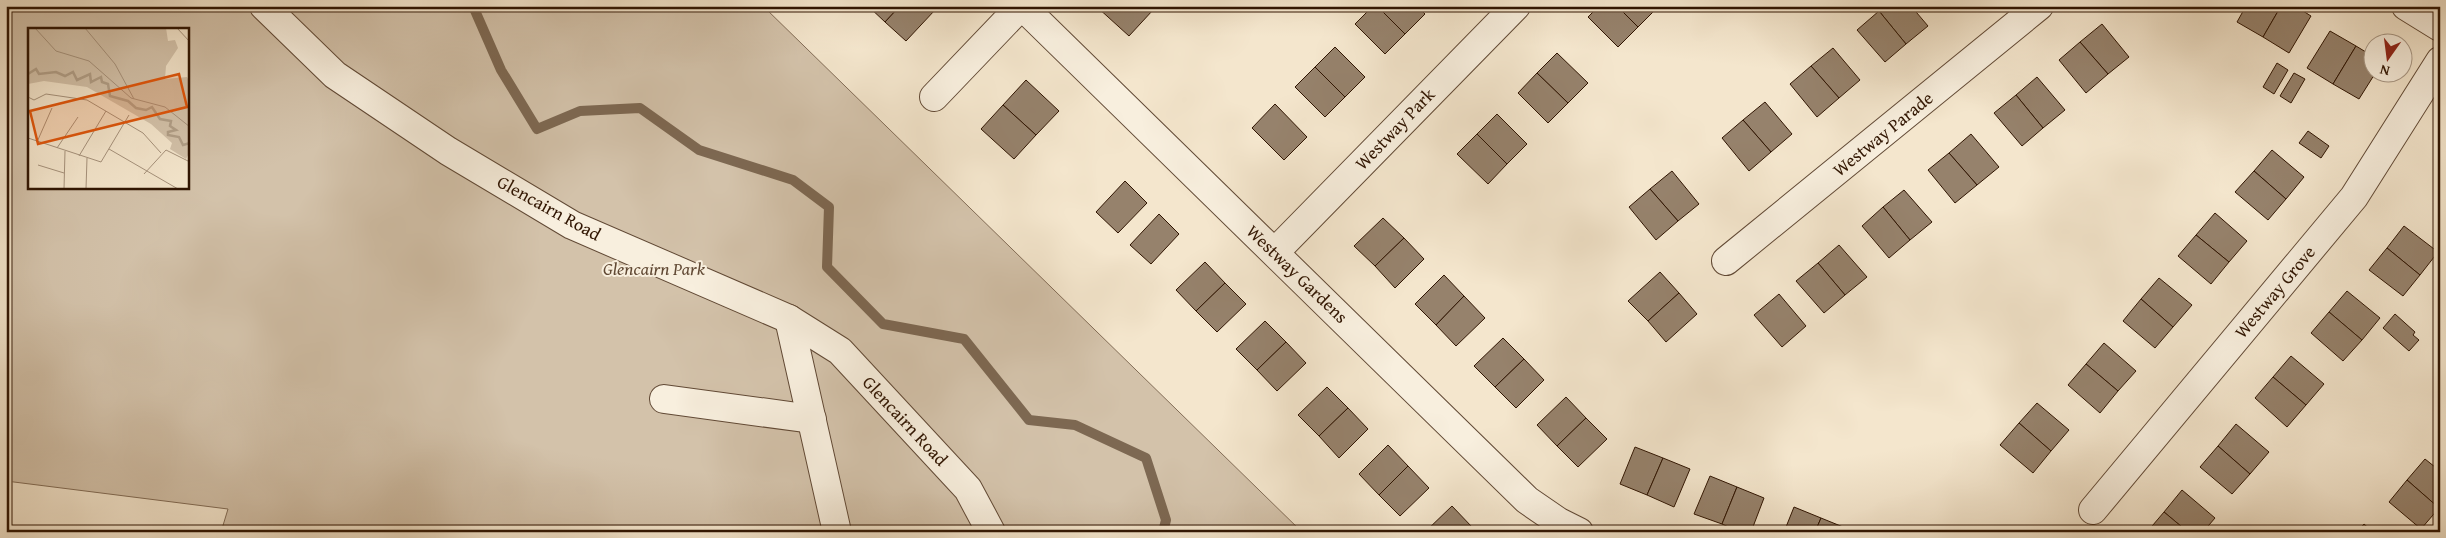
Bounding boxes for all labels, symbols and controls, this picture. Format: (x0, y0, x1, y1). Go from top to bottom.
inset map (28, 28, 189, 189)
north arrow (2364, 32, 2414, 82)
text: N (2377, 60, 2392, 81)
street label: Westway Park (1348, 81, 1441, 176)
street label: Westway Parade (1827, 85, 1939, 183)
street label: Glencairn Road (492, 168, 606, 247)
street label: Westway Gardens (1240, 218, 1354, 329)
street label: Westway Grove (2228, 239, 2322, 344)
park label: Glencairn Park (603, 255, 706, 282)
street label: Glencairn Road (856, 369, 955, 472)

